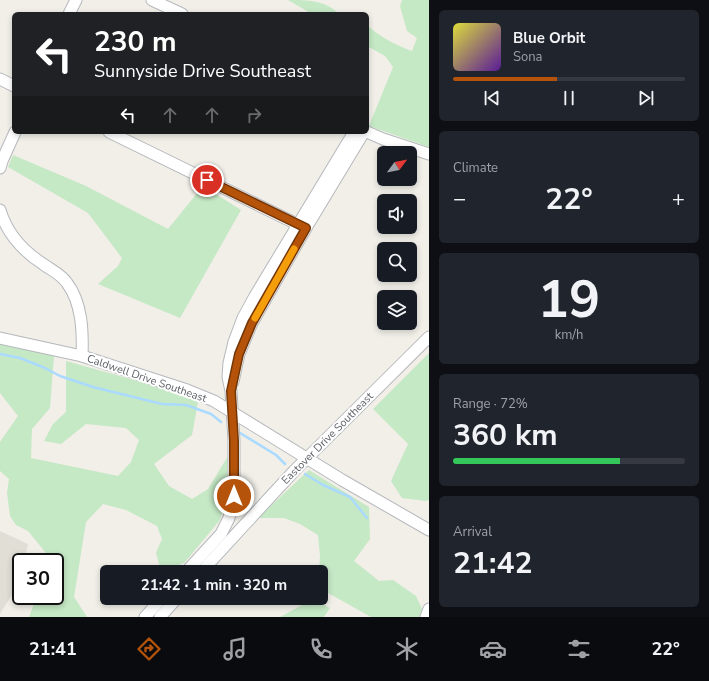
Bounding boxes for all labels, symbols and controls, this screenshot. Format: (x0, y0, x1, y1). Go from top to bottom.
text: 230 m (94, 23, 177, 61)
icon: left (28, 28, 80, 80)
text: Blue Orbit (513, 28, 585, 48)
text: Sona (513, 48, 543, 66)
text: Sunnyside Drive Southeast (94, 59, 311, 83)
icon: previous (481, 87, 503, 109)
icon: pause (558, 87, 580, 109)
icon: next (635, 87, 657, 109)
icon: left (117, 104, 139, 126)
icon: ahead (159, 104, 181, 126)
icon: ahead (201, 104, 223, 126)
icon: right (243, 104, 265, 126)
north arrow (377, 146, 417, 186)
map controls (377, 146, 417, 330)
text: Climate (453, 159, 498, 177)
pin (190, 163, 224, 197)
icon: arrive (196, 169, 218, 191)
text: 22° (545, 179, 593, 220)
text: − (453, 184, 466, 214)
text: + (672, 184, 685, 214)
button: sound (377, 194, 417, 234)
button: search (377, 242, 417, 282)
text: 19 (538, 264, 600, 335)
button: layers (377, 290, 417, 330)
text: km/h (555, 326, 583, 344)
street label: Caldwell Drive Southeast (85, 351, 209, 406)
street label: Eastover Drive Southeast (278, 389, 377, 488)
text: Range · 72% (453, 395, 528, 413)
text: 360 km (453, 415, 558, 456)
position arrow (213, 475, 255, 517)
text: Arrival (453, 523, 492, 541)
text: 21:42 (453, 543, 532, 584)
speed limit sign: 30 (12, 553, 64, 605)
text: 21:42 · 1 min · 320 m (141, 575, 287, 595)
icon: directions (135, 635, 163, 663)
icon: music (221, 635, 249, 663)
icon: phone (307, 635, 335, 663)
icon: climate (393, 635, 421, 663)
icon: car (479, 635, 507, 663)
icon: filters (565, 635, 593, 663)
text: 21:41 (29, 637, 77, 661)
text: 22° (651, 637, 680, 661)

